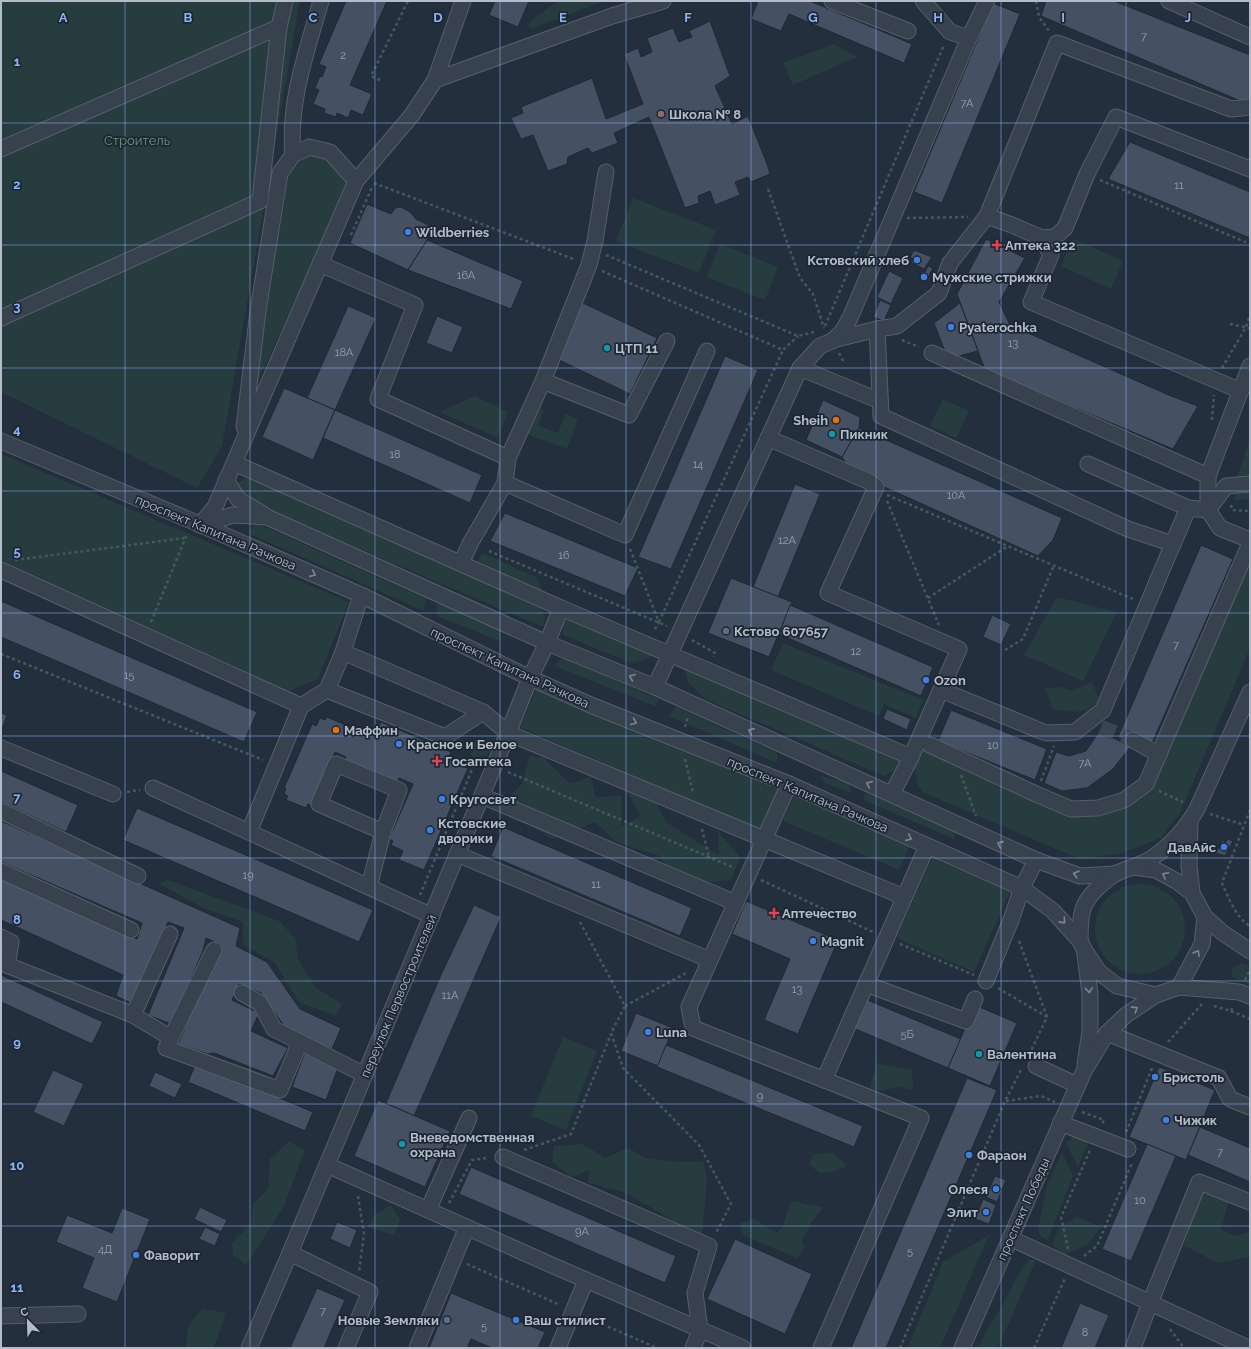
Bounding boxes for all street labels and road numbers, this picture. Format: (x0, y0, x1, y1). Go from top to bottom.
street label: проспект Капитана Рачкова (133, 492, 298, 573)
street label: проспект Капитана Рачкова (428, 624, 591, 711)
street label: проспект Капитана Рачкова (725, 754, 890, 835)
street label: переулок Первостроителей (357, 912, 440, 1080)
street label: проспект Победы (994, 1156, 1053, 1263)

